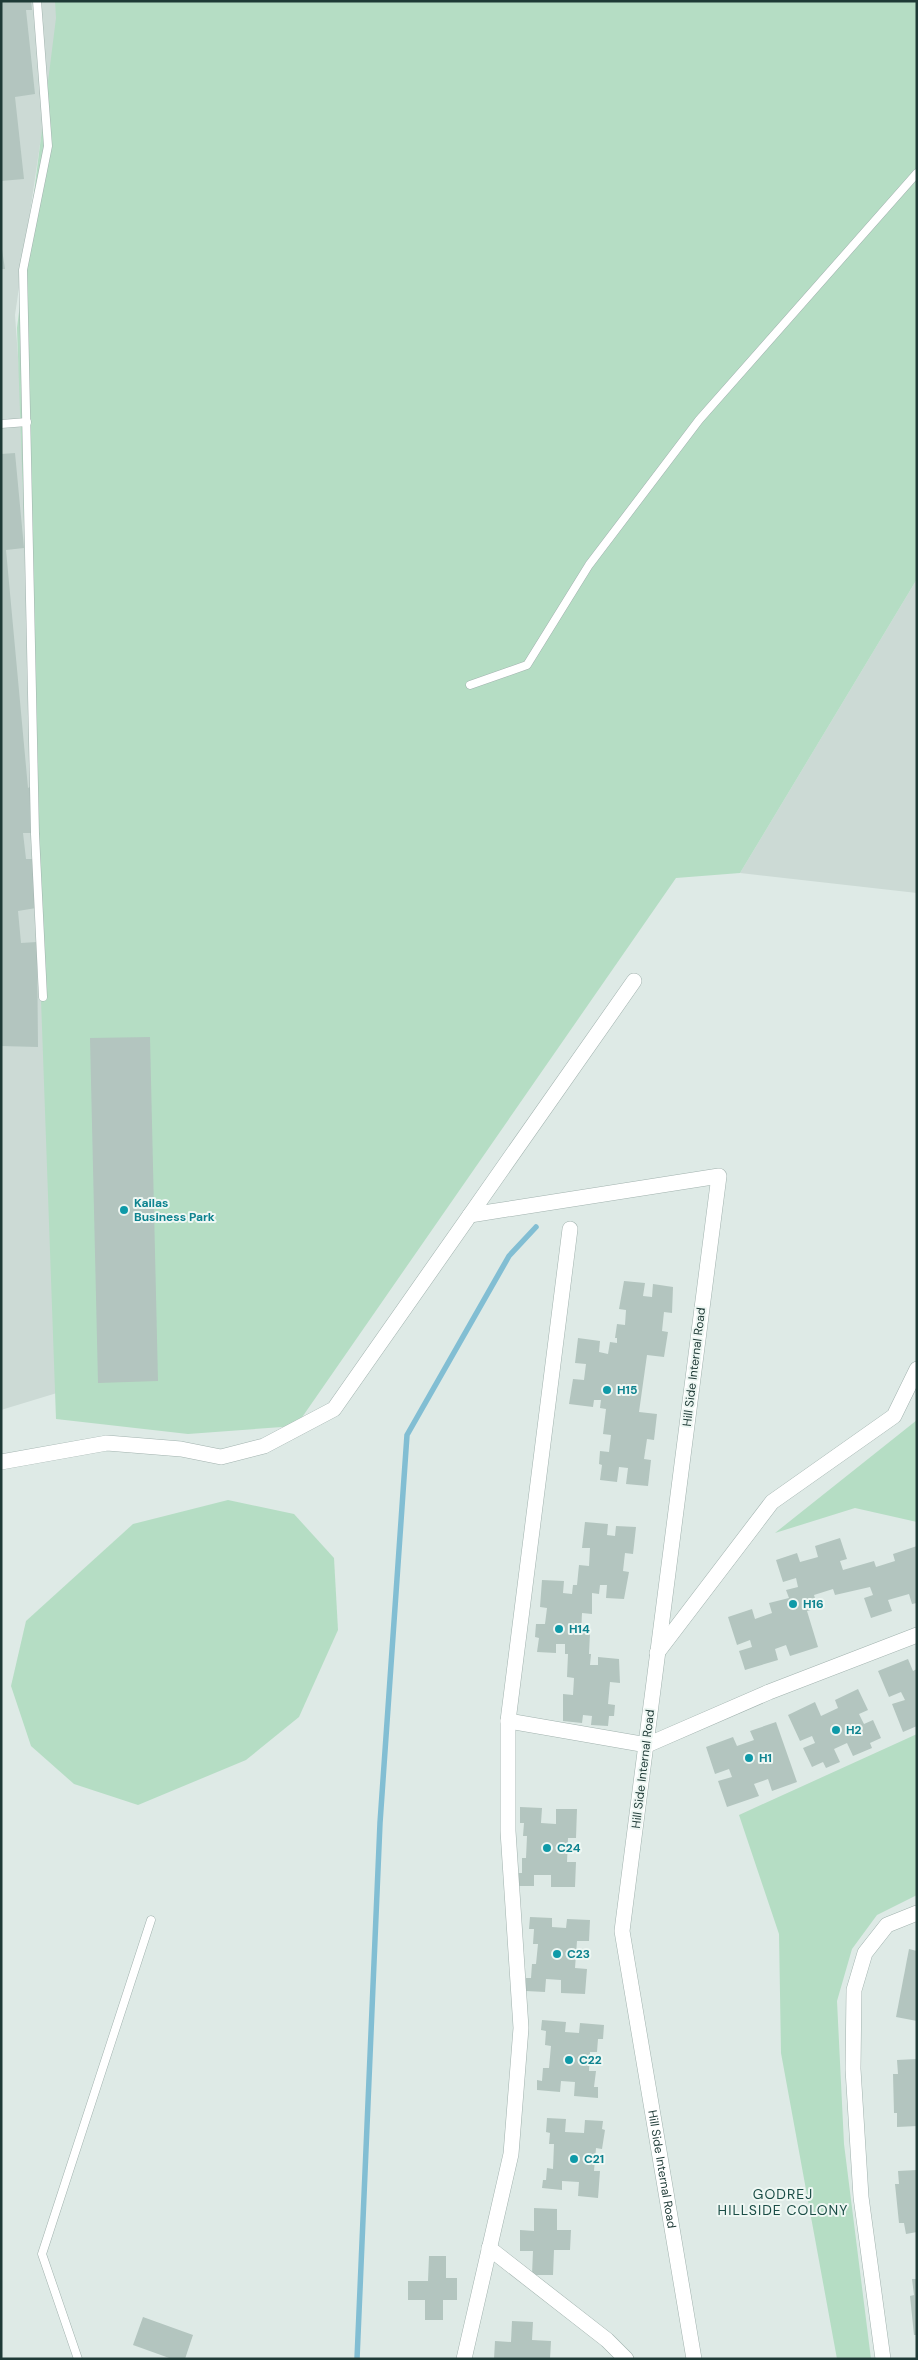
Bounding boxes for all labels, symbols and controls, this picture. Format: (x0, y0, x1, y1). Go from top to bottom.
place label: Kailas Business Park (134, 1195, 215, 1225)
marker: Kailas Business Park (118, 1204, 130, 1216)
street label: Hill Side Internal Road (679, 1307, 709, 1427)
place label: H15 (617, 1382, 637, 1398)
marker: H15 (601, 1384, 613, 1396)
place label: H16 (803, 1596, 824, 1612)
marker: H16 (787, 1598, 799, 1610)
place label: H14 (569, 1621, 590, 1637)
marker: H14 (553, 1623, 565, 1635)
street label: Hill Side Internal Road (628, 1709, 658, 1829)
place label: H2 (846, 1722, 862, 1738)
marker: H2 (830, 1724, 842, 1736)
place label: H1 (759, 1750, 772, 1766)
marker: H1 (743, 1752, 755, 1764)
place label: C24 (557, 1840, 581, 1856)
marker: C24 (541, 1842, 553, 1854)
place label: C23 (567, 1946, 590, 1962)
marker: C23 (551, 1948, 563, 1960)
place label: C22 (579, 2052, 602, 2068)
marker: C22 (563, 2054, 575, 2066)
street label: Hill Side Internal Road (644, 2109, 680, 2230)
place label: C21 (584, 2151, 604, 2167)
marker: C21 (568, 2153, 580, 2165)
district label: GODREJ HILLSIDE COLONY (718, 2185, 848, 2219)

